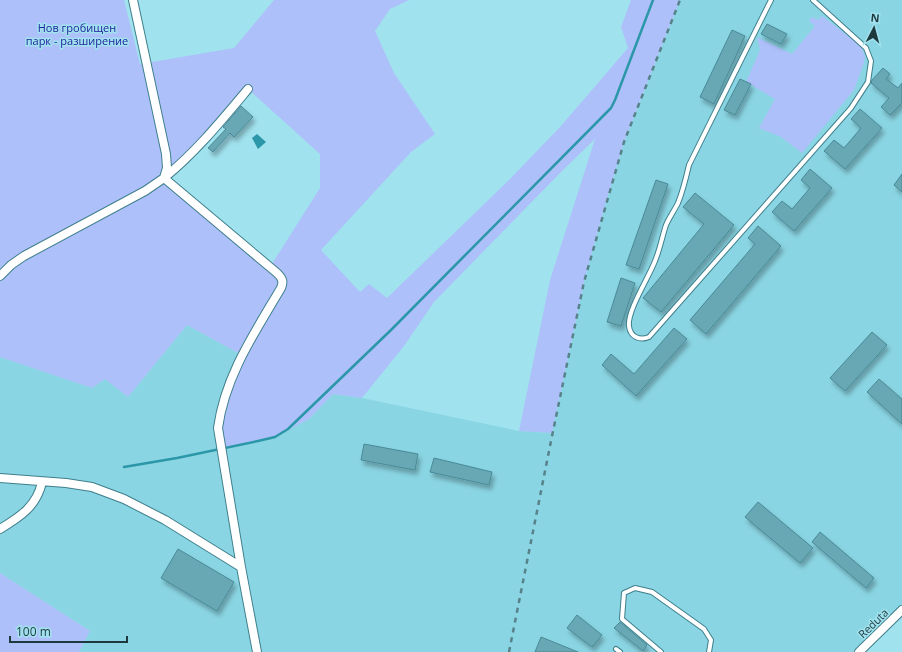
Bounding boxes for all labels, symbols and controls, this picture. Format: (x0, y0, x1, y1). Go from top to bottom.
north arrow (854, 8, 894, 48)
text: N (870, 10, 880, 25)
park label: Нов гробищен парк - разширение (26, 20, 128, 48)
street label: Reduta (855, 605, 891, 641)
scale bar (10, 618, 127, 644)
text: 100 m (16, 623, 51, 640)

